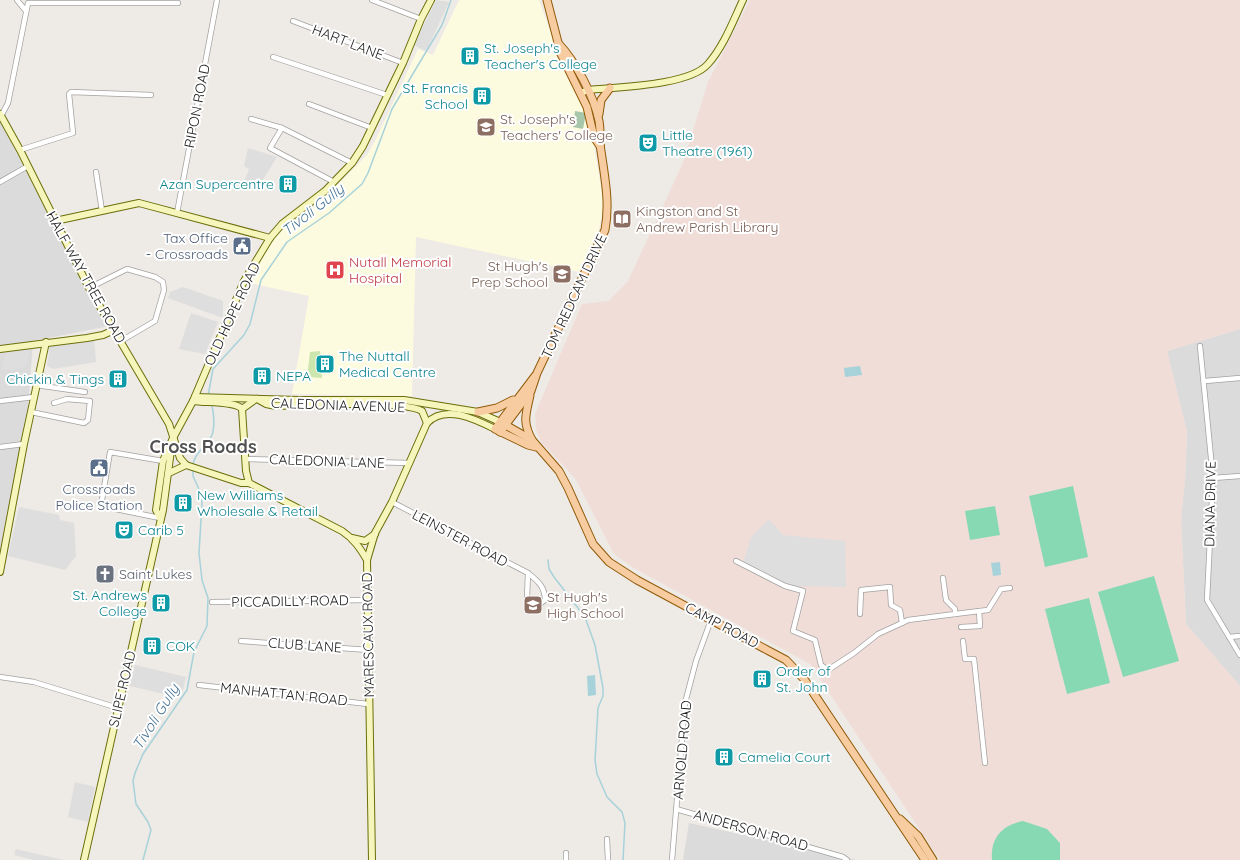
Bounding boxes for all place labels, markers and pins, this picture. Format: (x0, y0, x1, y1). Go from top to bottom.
place label: St. Joseph's Teacher's College (484, 39, 597, 73)
building icon: St. Joseph's Teacher's College (459, 45, 481, 67)
place label: St. Francis School (403, 79, 468, 113)
building icon: St. Francis School (471, 85, 493, 107)
place label: St. Joseph's Teachers' College (500, 110, 613, 144)
school or university icon: St. Joseph's Teachers' College (475, 116, 497, 138)
place label: Little Theatre (1961) (662, 126, 753, 160)
theatre icon: Little Theatre (1961) (637, 132, 659, 154)
building icon: Azan Supercentre (277, 173, 299, 195)
place label: Azan Supercentre (160, 175, 274, 193)
place label: Kingston and St Andrew Parish Library (636, 202, 778, 236)
library icon: Kingston and St Andrew Parish Library (611, 208, 633, 230)
place label: Tax Office - Crossroads (146, 229, 228, 263)
public building icon: Tax Office - Crossroads (231, 235, 253, 257)
place label: Nutall Memorial Hospital (349, 253, 451, 287)
place label: St Hugh's Prep School (471, 257, 548, 291)
hospital icon: Nutall Memorial Hospital (324, 259, 346, 281)
school or university icon: St Hugh's Prep School (551, 263, 573, 285)
place label: The Nuttall Medical Centre (339, 347, 436, 381)
building icon: The Nuttall Medical Centre (314, 353, 336, 375)
building icon: NEPA (251, 365, 273, 387)
place label: NEPA (276, 367, 311, 385)
building icon: Chickin & Tings (107, 368, 129, 390)
place label: Chickin & Tings (6, 370, 104, 388)
public building icon: Crossroads Police Station (88, 457, 110, 479)
place label: Crossroads Police Station (55, 480, 143, 514)
place label: New Williams Wholesale & Retail (197, 486, 318, 520)
building icon: New Williams Wholesale & Retail (172, 492, 194, 514)
theatre icon: Carib 5 (113, 519, 135, 541)
place label: Carib 5 (138, 521, 184, 539)
church icon: Saint Lukes (94, 563, 116, 585)
place label: Saint Lukes (119, 565, 192, 583)
place label: St. Andrews College (72, 586, 147, 620)
place label: St Hugh's High School (547, 588, 624, 622)
building icon: St. Andrews College (150, 592, 172, 614)
school or university icon: St Hugh's High School (522, 594, 544, 616)
building icon: COK (141, 635, 163, 657)
place label: COK (166, 637, 195, 655)
place label: Order of St. John (776, 662, 831, 696)
building icon: Order of St. John (751, 668, 773, 690)
building icon: Camelia Court (713, 746, 735, 768)
place label: Camelia Court (738, 748, 831, 766)

